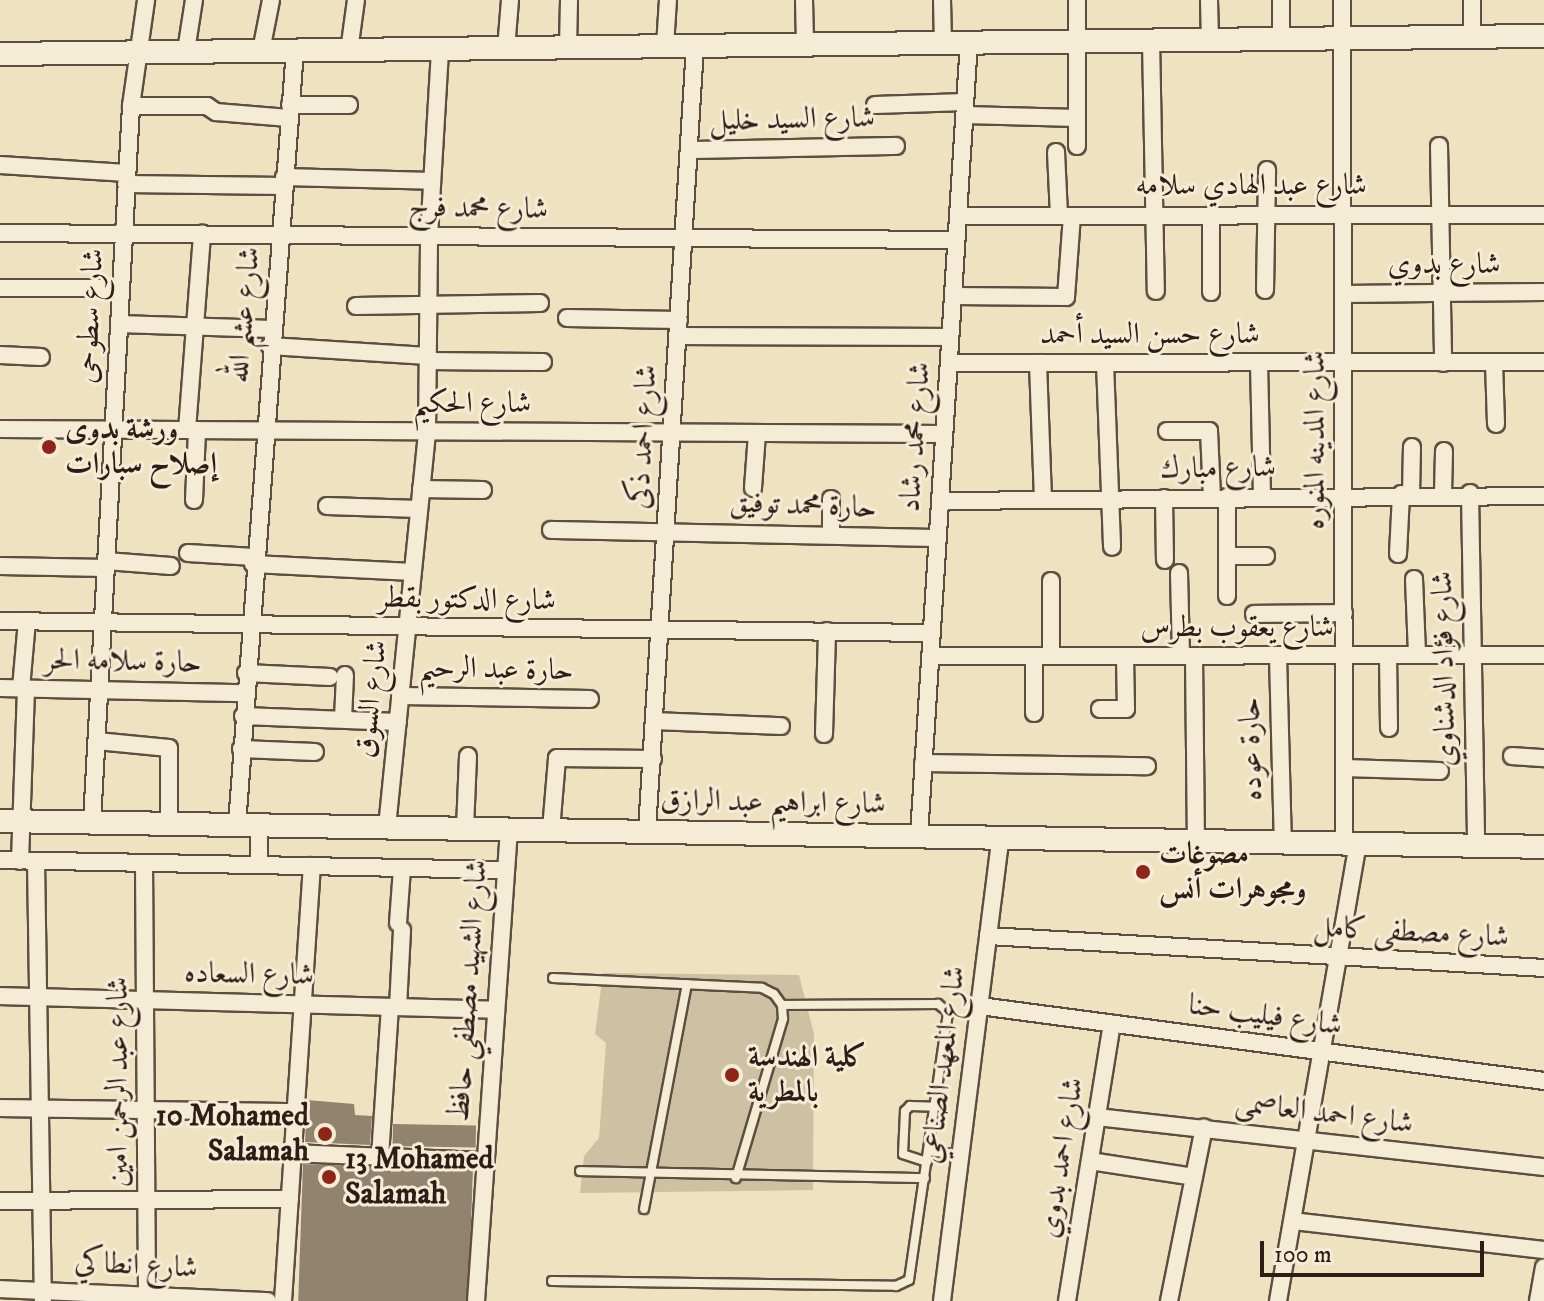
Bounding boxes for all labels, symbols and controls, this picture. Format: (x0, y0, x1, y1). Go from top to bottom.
street label: شارع السيد خليل (709, 101, 875, 139)
street label: شارع عبد الهادي سلامه (1135, 168, 1367, 204)
street label: شارع محمد فرج (408, 190, 548, 228)
street label: شارع عشم الله (221, 246, 269, 384)
street label: شارع بدوي (1388, 247, 1500, 283)
street label: شارع سطوحى (69, 248, 113, 384)
street label: شارع حسن السيد أحمد (1040, 317, 1260, 353)
street label: شارع المدينه المنوره (1298, 350, 1334, 530)
street label: شارع محمد رشاد (893, 361, 939, 513)
street label: شارع احمد ذكى (622, 364, 666, 510)
street label: شارع الحكيم (413, 386, 531, 422)
place label: ورشة بدوى إصلاح سبارات (65, 412, 217, 482)
marker: ورشة بدوى إصلاح سبارات (40, 438, 58, 456)
street label: شارع مبارك (1160, 450, 1276, 488)
street label: حارة محمد توفيق (729, 485, 877, 527)
street label: شارع فؤاد الدشناوي (1425, 571, 1465, 767)
street label: شارع الدكتور بقطر (378, 580, 556, 620)
street label: شارع يعقوب بطرس (1140, 610, 1334, 646)
street label: شارع السوق (348, 638, 396, 760)
street label: حارة سلامه الحر (44, 643, 202, 681)
street label: حارة عبد الرحيم (418, 651, 574, 689)
street label: حارة عوده (1232, 697, 1272, 801)
street label: شارع ابراهيم عبد الرازق (660, 783, 886, 823)
place label: مصوغات ومجوهرات أنس (1159, 837, 1306, 908)
street label: شارع الشهيد مصطفي حافظ (442, 858, 496, 1124)
marker: مصوغات ومجوهرات أنس (1134, 863, 1152, 881)
street label: شارع مصطفى كامل (1312, 910, 1510, 956)
street label: شارع السعاده (184, 956, 314, 994)
street label: شارع المعهد الصناعي (914, 964, 974, 1166)
street label: شارع عبد الرحمن امين (101, 977, 137, 1187)
street label: شارع فيليب حنا (1186, 987, 1344, 1045)
place label: كلية الهندسة بالمطرية (748, 1040, 867, 1110)
marker: كلية الهندسة بالمطرية (723, 1066, 741, 1084)
street label: شارع احمد بدوي (1032, 1075, 1092, 1241)
street label: شارع احمد العاصمى (1233, 1085, 1415, 1143)
place label: 10 Mohamed Salamah (156, 1099, 309, 1170)
marker: 10 Mohamed Salamah (316, 1125, 334, 1143)
place label: 13 Mohamed Salamah (345, 1142, 493, 1212)
marker: 13 Mohamed Salamah (320, 1168, 338, 1186)
scale bar (1264, 1225, 1488, 1275)
text: 100 m (1274, 1240, 1332, 1270)
street label: شارع انطاكي (73, 1245, 199, 1287)

